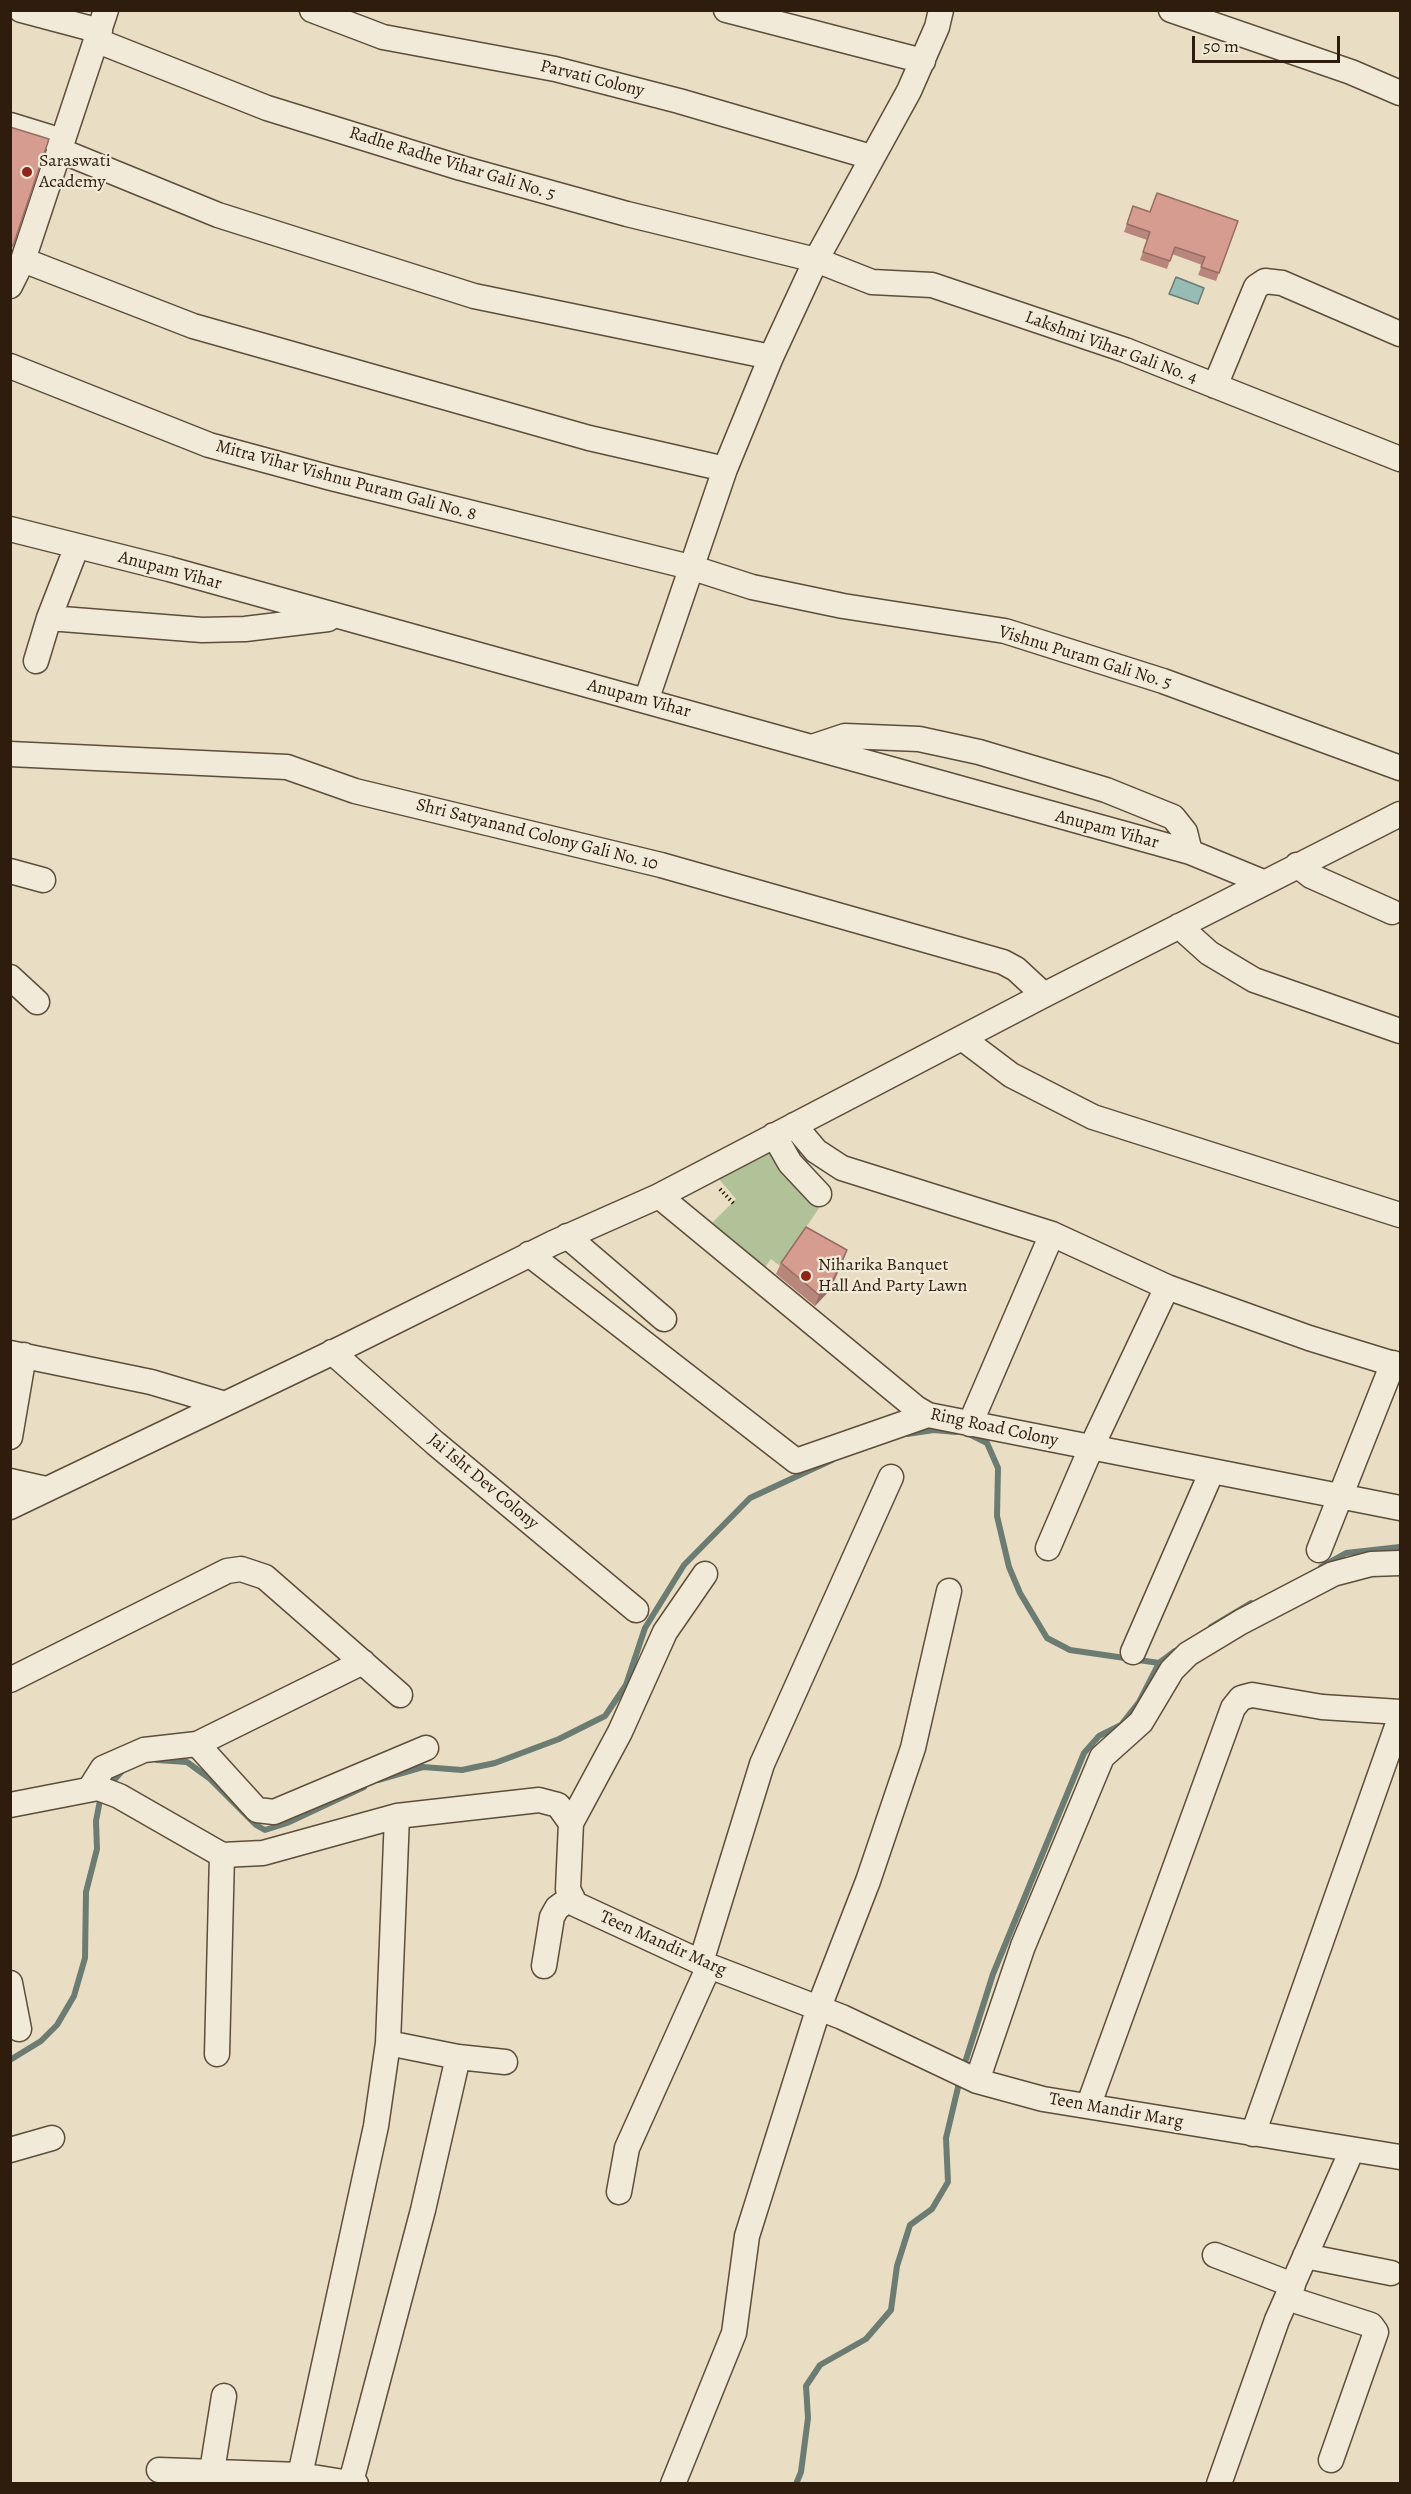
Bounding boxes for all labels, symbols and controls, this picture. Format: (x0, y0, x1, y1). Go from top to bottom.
scale bar (1195, 24, 1344, 62)
text: 50 m (1203, 34, 1239, 58)
street label: Parvati Colony (538, 56, 646, 102)
street label: Radhe Radhe Vihar Gali No. 5 (346, 122, 558, 206)
place label: Saraswati Academy (39, 151, 111, 194)
marker: Saraswati Academy (20, 165, 34, 179)
street label: Lakshmi Vihar Gali No. 4 (1022, 307, 1200, 389)
street label: Mitra Vihar Vishnu Puram Gali No. 8 (213, 436, 479, 526)
street label: Anupam Vihar (116, 547, 224, 595)
street label: Vishnu Puram Gali No. 5 (996, 621, 1174, 695)
street label: Anupam Vihar (585, 675, 693, 723)
street label: Shri Satyanand Colony Gali No. 10 (414, 794, 660, 876)
street label: Anupam Vihar (1053, 806, 1161, 854)
place label: Niharika Banquet Hall And Party Lawn (818, 1255, 967, 1298)
marker: Niharika Banquet Hall And Party Lawn (799, 1269, 813, 1283)
street label: Ring Road Colony (928, 1404, 1060, 1452)
street label: Jai Isht Dev Colony (423, 1429, 543, 1535)
street label: Teen Mandir Marg (596, 1906, 730, 1982)
street label: Teen Mandir Marg (1047, 2089, 1185, 2133)

